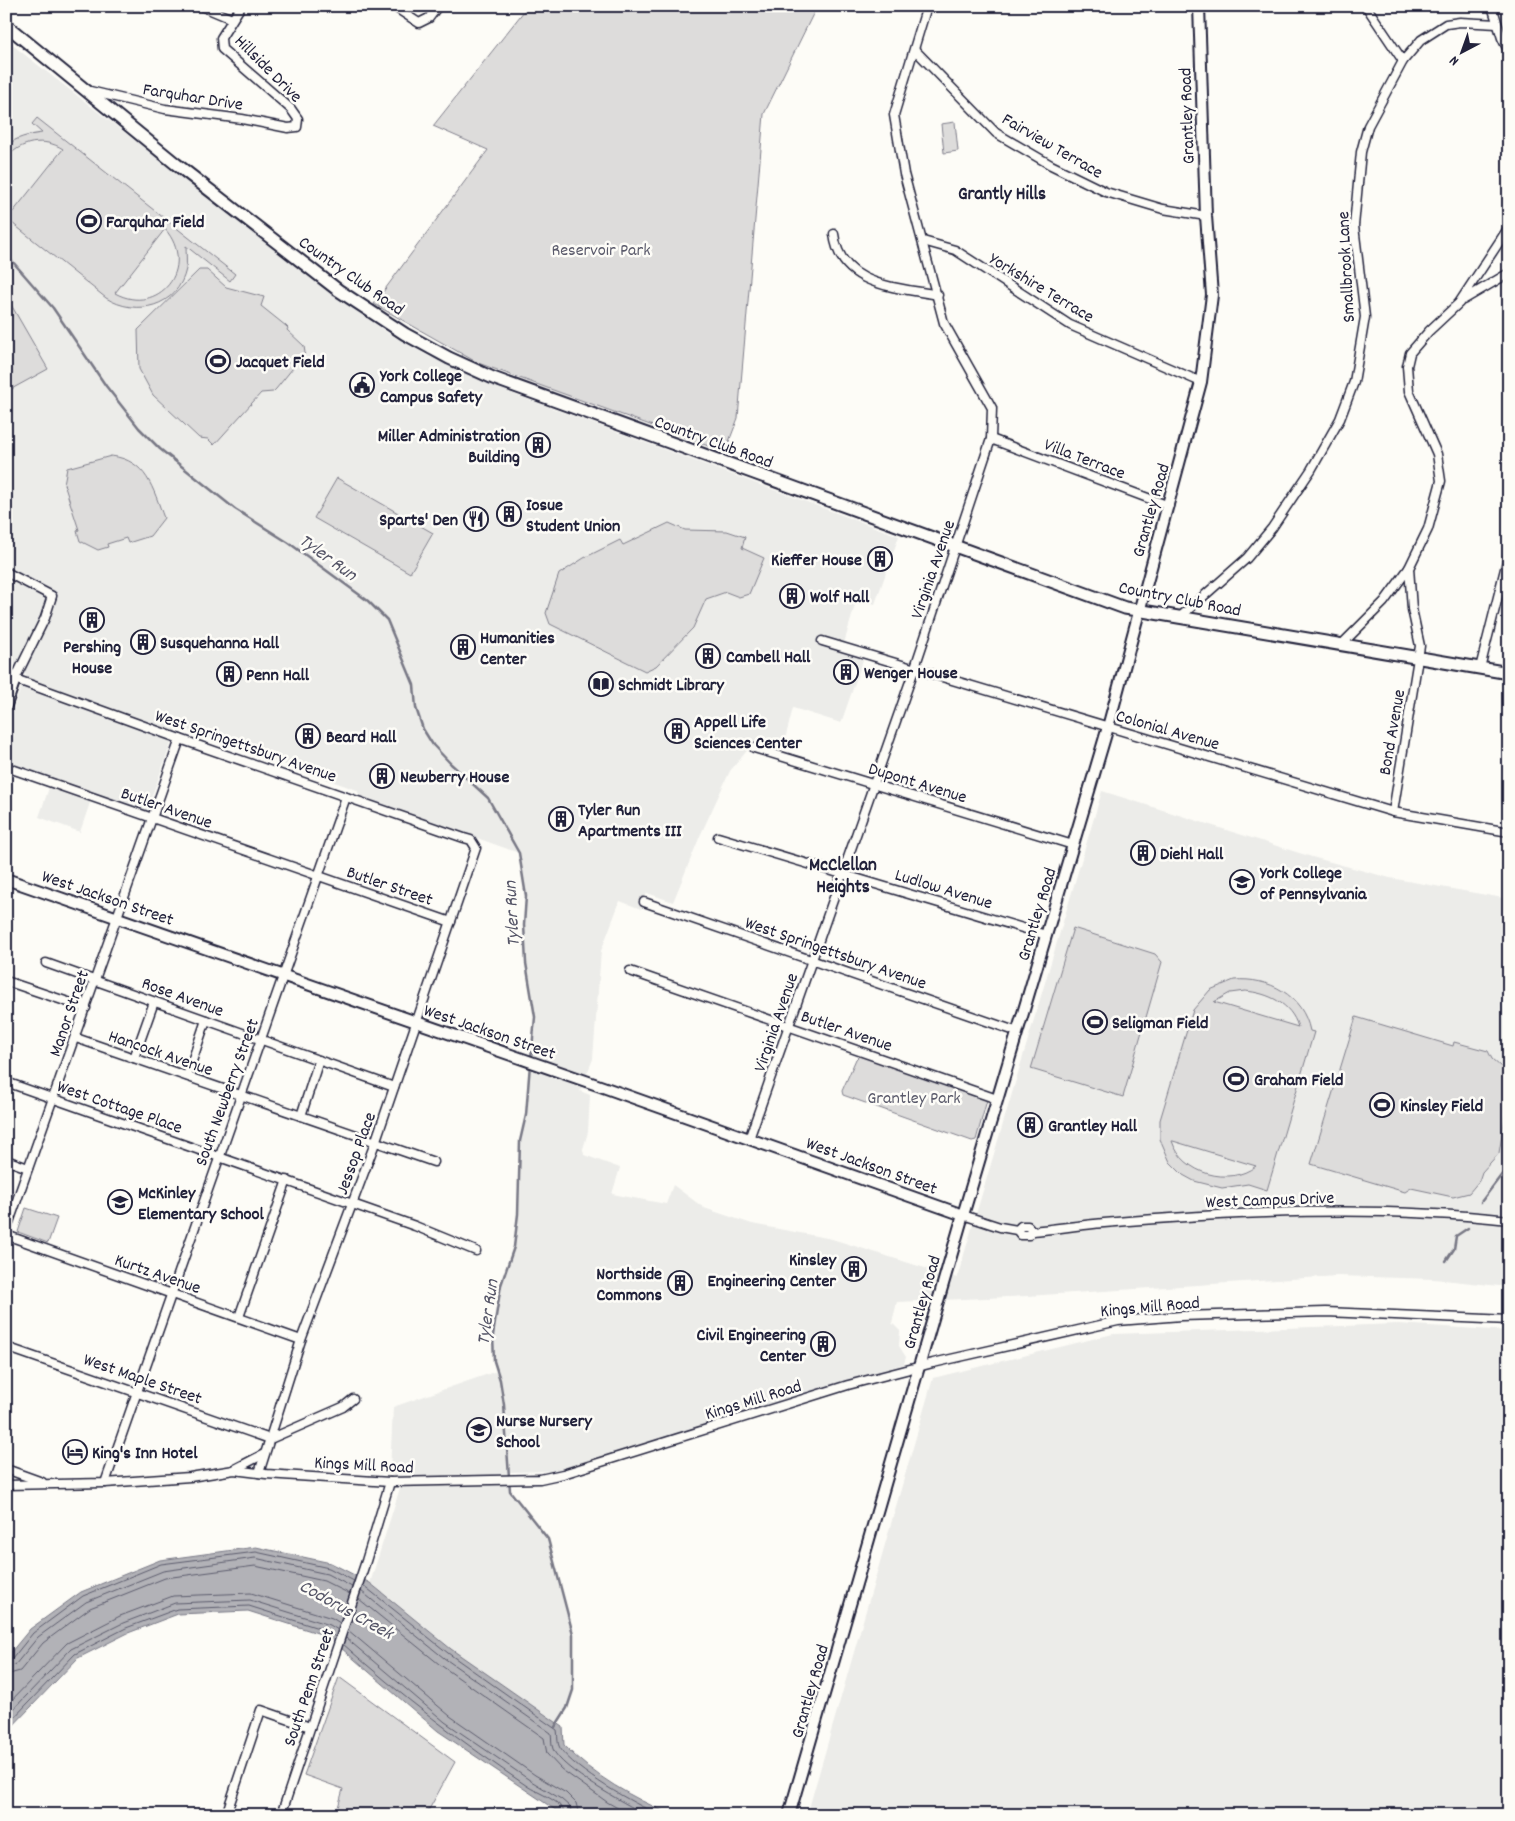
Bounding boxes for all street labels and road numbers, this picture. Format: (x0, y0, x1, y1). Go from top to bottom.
street label: Hillside Drive (228, 30, 307, 109)
street label: Grantley Road (1174, 67, 1203, 165)
street label: Farquhar Drive (141, 78, 245, 119)
street label: Fairview Terrace (997, 108, 1107, 186)
street label: Smallbrook Lane (1332, 211, 1363, 323)
street label: Country Club Road (293, 231, 409, 323)
street label: Yorkshire Terrace (983, 248, 1098, 330)
street label: Country Club Road (651, 410, 776, 476)
street label: Villa Terrace (1040, 433, 1128, 487)
street label: Grantley Road (1127, 461, 1178, 560)
street label: Virginia Avenue (906, 517, 963, 623)
street label: Country Club Road (1116, 576, 1243, 625)
street label: Bond Avenue (1374, 688, 1413, 777)
street label: West Springettsbury Avenue (151, 705, 339, 790)
street label: Colonial Avenue (1112, 705, 1222, 758)
street label: Dupont Avenue (865, 758, 970, 811)
street label: Butler Avenue (117, 782, 215, 837)
street label: Butler Street (343, 861, 436, 914)
street label: Ludlow Avenue (891, 864, 995, 917)
street label: West Jackson Street (38, 865, 177, 934)
street label: Grantley Road (1012, 865, 1064, 965)
street label: West Springettsbury Avenue (741, 912, 929, 997)
street label: Manor Street (44, 967, 97, 1060)
street label: Virginia Avenue (749, 970, 806, 1076)
street label: Rose Avenue (138, 972, 227, 1025)
street label: West Jackson Street (420, 999, 559, 1068)
street label: Butler Avenue (797, 1005, 895, 1060)
street label: South Newberry Street (190, 1015, 267, 1170)
street label: Hancock Avenue (104, 1025, 216, 1084)
street label: West Cottage Place (53, 1075, 185, 1142)
street label: Jessop Place (331, 1109, 384, 1199)
street label: West Jackson Street (802, 1132, 941, 1203)
street label: West Campus Drive (1205, 1187, 1335, 1216)
street label: Kurtz Avenue (111, 1249, 204, 1302)
street label: Grantley Road (898, 1253, 949, 1352)
street label: Kings Mill Road (1099, 1292, 1201, 1325)
street label: West Maple Street (80, 1348, 205, 1412)
street label: Kings Mill Road (702, 1375, 805, 1428)
street label: Kings Mill Road (313, 1451, 414, 1482)
street label: South Penn Street (278, 1625, 342, 1750)
street label: Grantley Road (786, 1642, 837, 1741)

